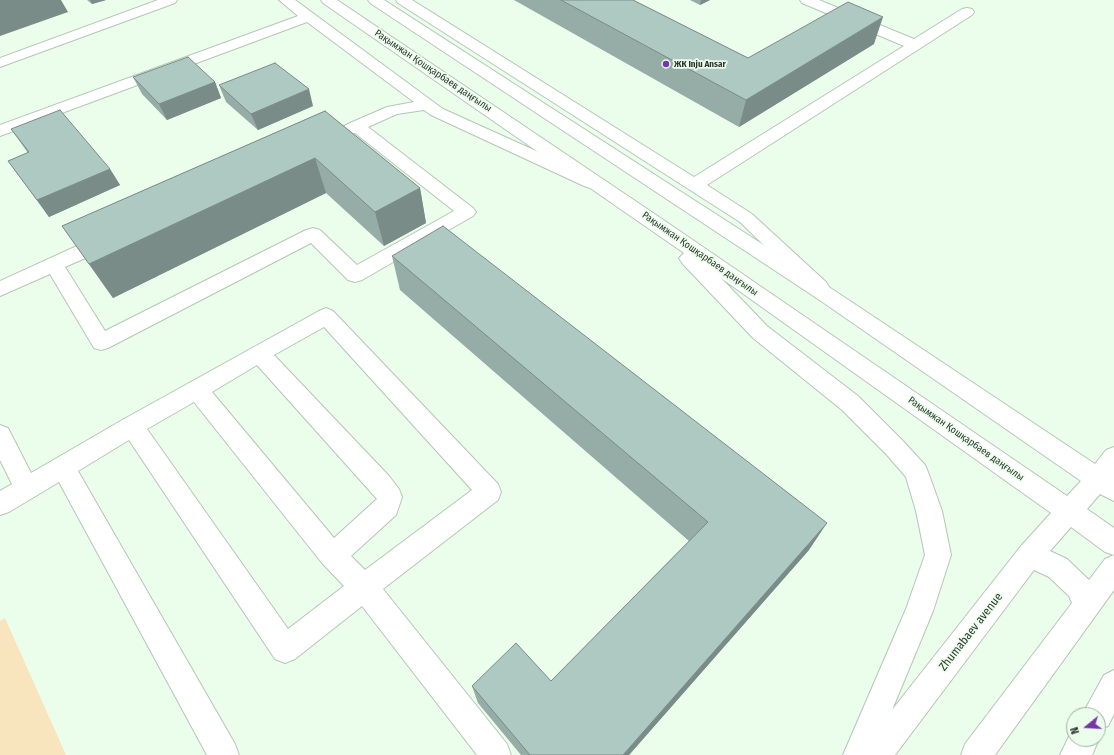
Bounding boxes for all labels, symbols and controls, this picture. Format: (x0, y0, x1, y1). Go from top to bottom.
street label: Рақымжан Қошқарбаев даңғылы (372, 27, 494, 115)
marker: ЖК Inju Ansar (661, 59, 671, 69)
place label: ЖК Inju Ansar (674, 59, 726, 69)
street label: Рақымжан Қошқарбаев даңғылы (640, 209, 760, 299)
street label: Рақымжан Қошқарбаев даңғылы (906, 394, 1026, 484)
street label: Zhumabaev avenue (936, 590, 1006, 674)
north arrow (1066, 707, 1106, 747)
text: N (1068, 725, 1082, 736)

